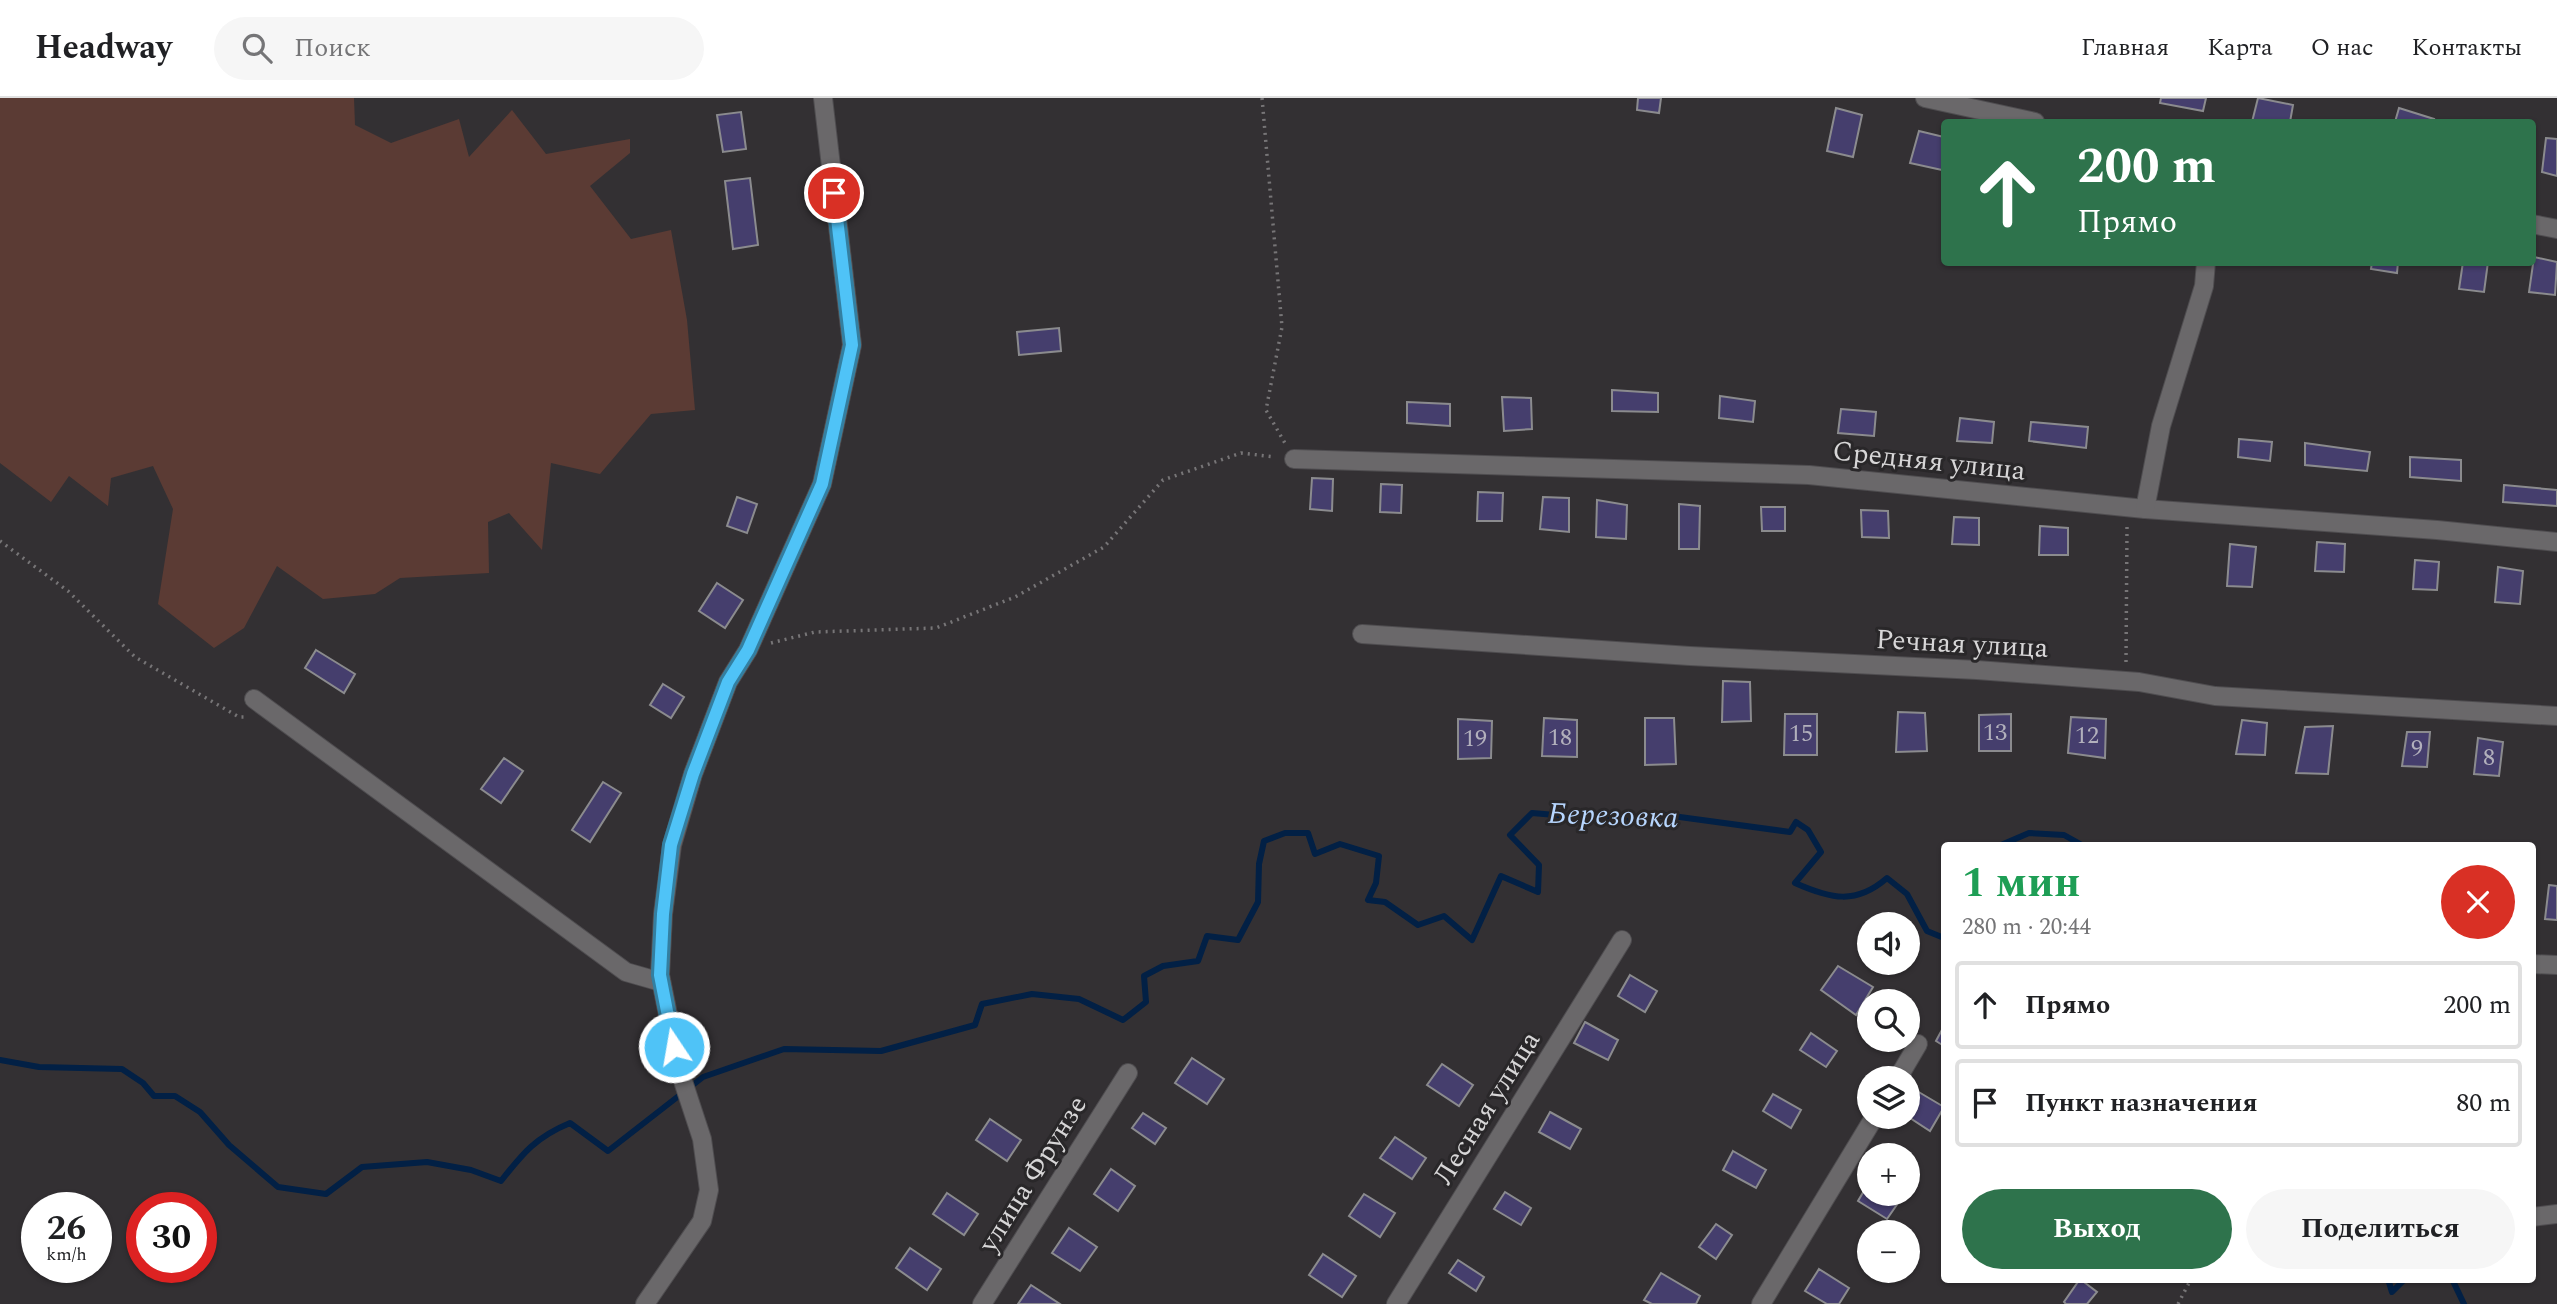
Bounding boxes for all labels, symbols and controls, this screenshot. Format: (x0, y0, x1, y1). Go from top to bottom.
search box (214, 17, 704, 80)
text: Headway (35, 23, 172, 73)
text: Поиск (294, 28, 371, 68)
icon: search (238, 29, 276, 67)
text: Главная (2081, 30, 2169, 66)
text: Карта (2207, 30, 2273, 66)
text: О нас (2311, 30, 2374, 66)
text: Контакты (2412, 30, 2522, 66)
text: 200 m (2077, 130, 2216, 205)
icon: ahead (1962, 147, 2053, 238)
pin (804, 163, 864, 223)
icon: arrive (815, 174, 853, 212)
text: Прямо (2077, 198, 2177, 247)
street label: Средняя улица (1830, 429, 2028, 493)
street label: Речная улица (1875, 618, 2050, 670)
house number: 13 (1983, 715, 2007, 751)
house number: 15 (1789, 716, 1813, 752)
house number: 12 (2075, 718, 2099, 754)
house number: 18 (1548, 720, 1572, 756)
house number: 19 (1463, 721, 1487, 757)
house number: 9 (2411, 731, 2423, 767)
house number: 8 (2483, 740, 2495, 776)
water label: Березовка (1547, 791, 1679, 841)
text: 1 мин (1962, 852, 2080, 915)
button: close (2441, 865, 2515, 939)
text: 280 m · 20:44 (1962, 910, 2091, 945)
map controls (1857, 912, 1920, 1283)
button: sound (1857, 912, 1920, 975)
text: Прямо (2025, 985, 2110, 1025)
text: 200 m (2443, 985, 2511, 1025)
icon: ahead (1966, 986, 2004, 1024)
button: search (1857, 989, 1920, 1052)
position arrow (637, 1010, 711, 1084)
street label: Лесная улица (1422, 1022, 1552, 1194)
button: layers (1857, 1066, 1920, 1129)
text: Пункт назначения (2025, 1083, 2258, 1123)
text: 80 m (2456, 1083, 2511, 1123)
icon: arrive (1966, 1084, 2004, 1122)
street label: улица Фрунзе (967, 1087, 1098, 1262)
button: + (1857, 1143, 1920, 1206)
button: Выход (1962, 1189, 2232, 1269)
button: Поделиться (2246, 1189, 2515, 1269)
speed limit sign: 30 (126, 1192, 217, 1283)
text: 26 (47, 1202, 86, 1255)
button: − (1857, 1220, 1920, 1283)
text: km/h (46, 1241, 87, 1268)

